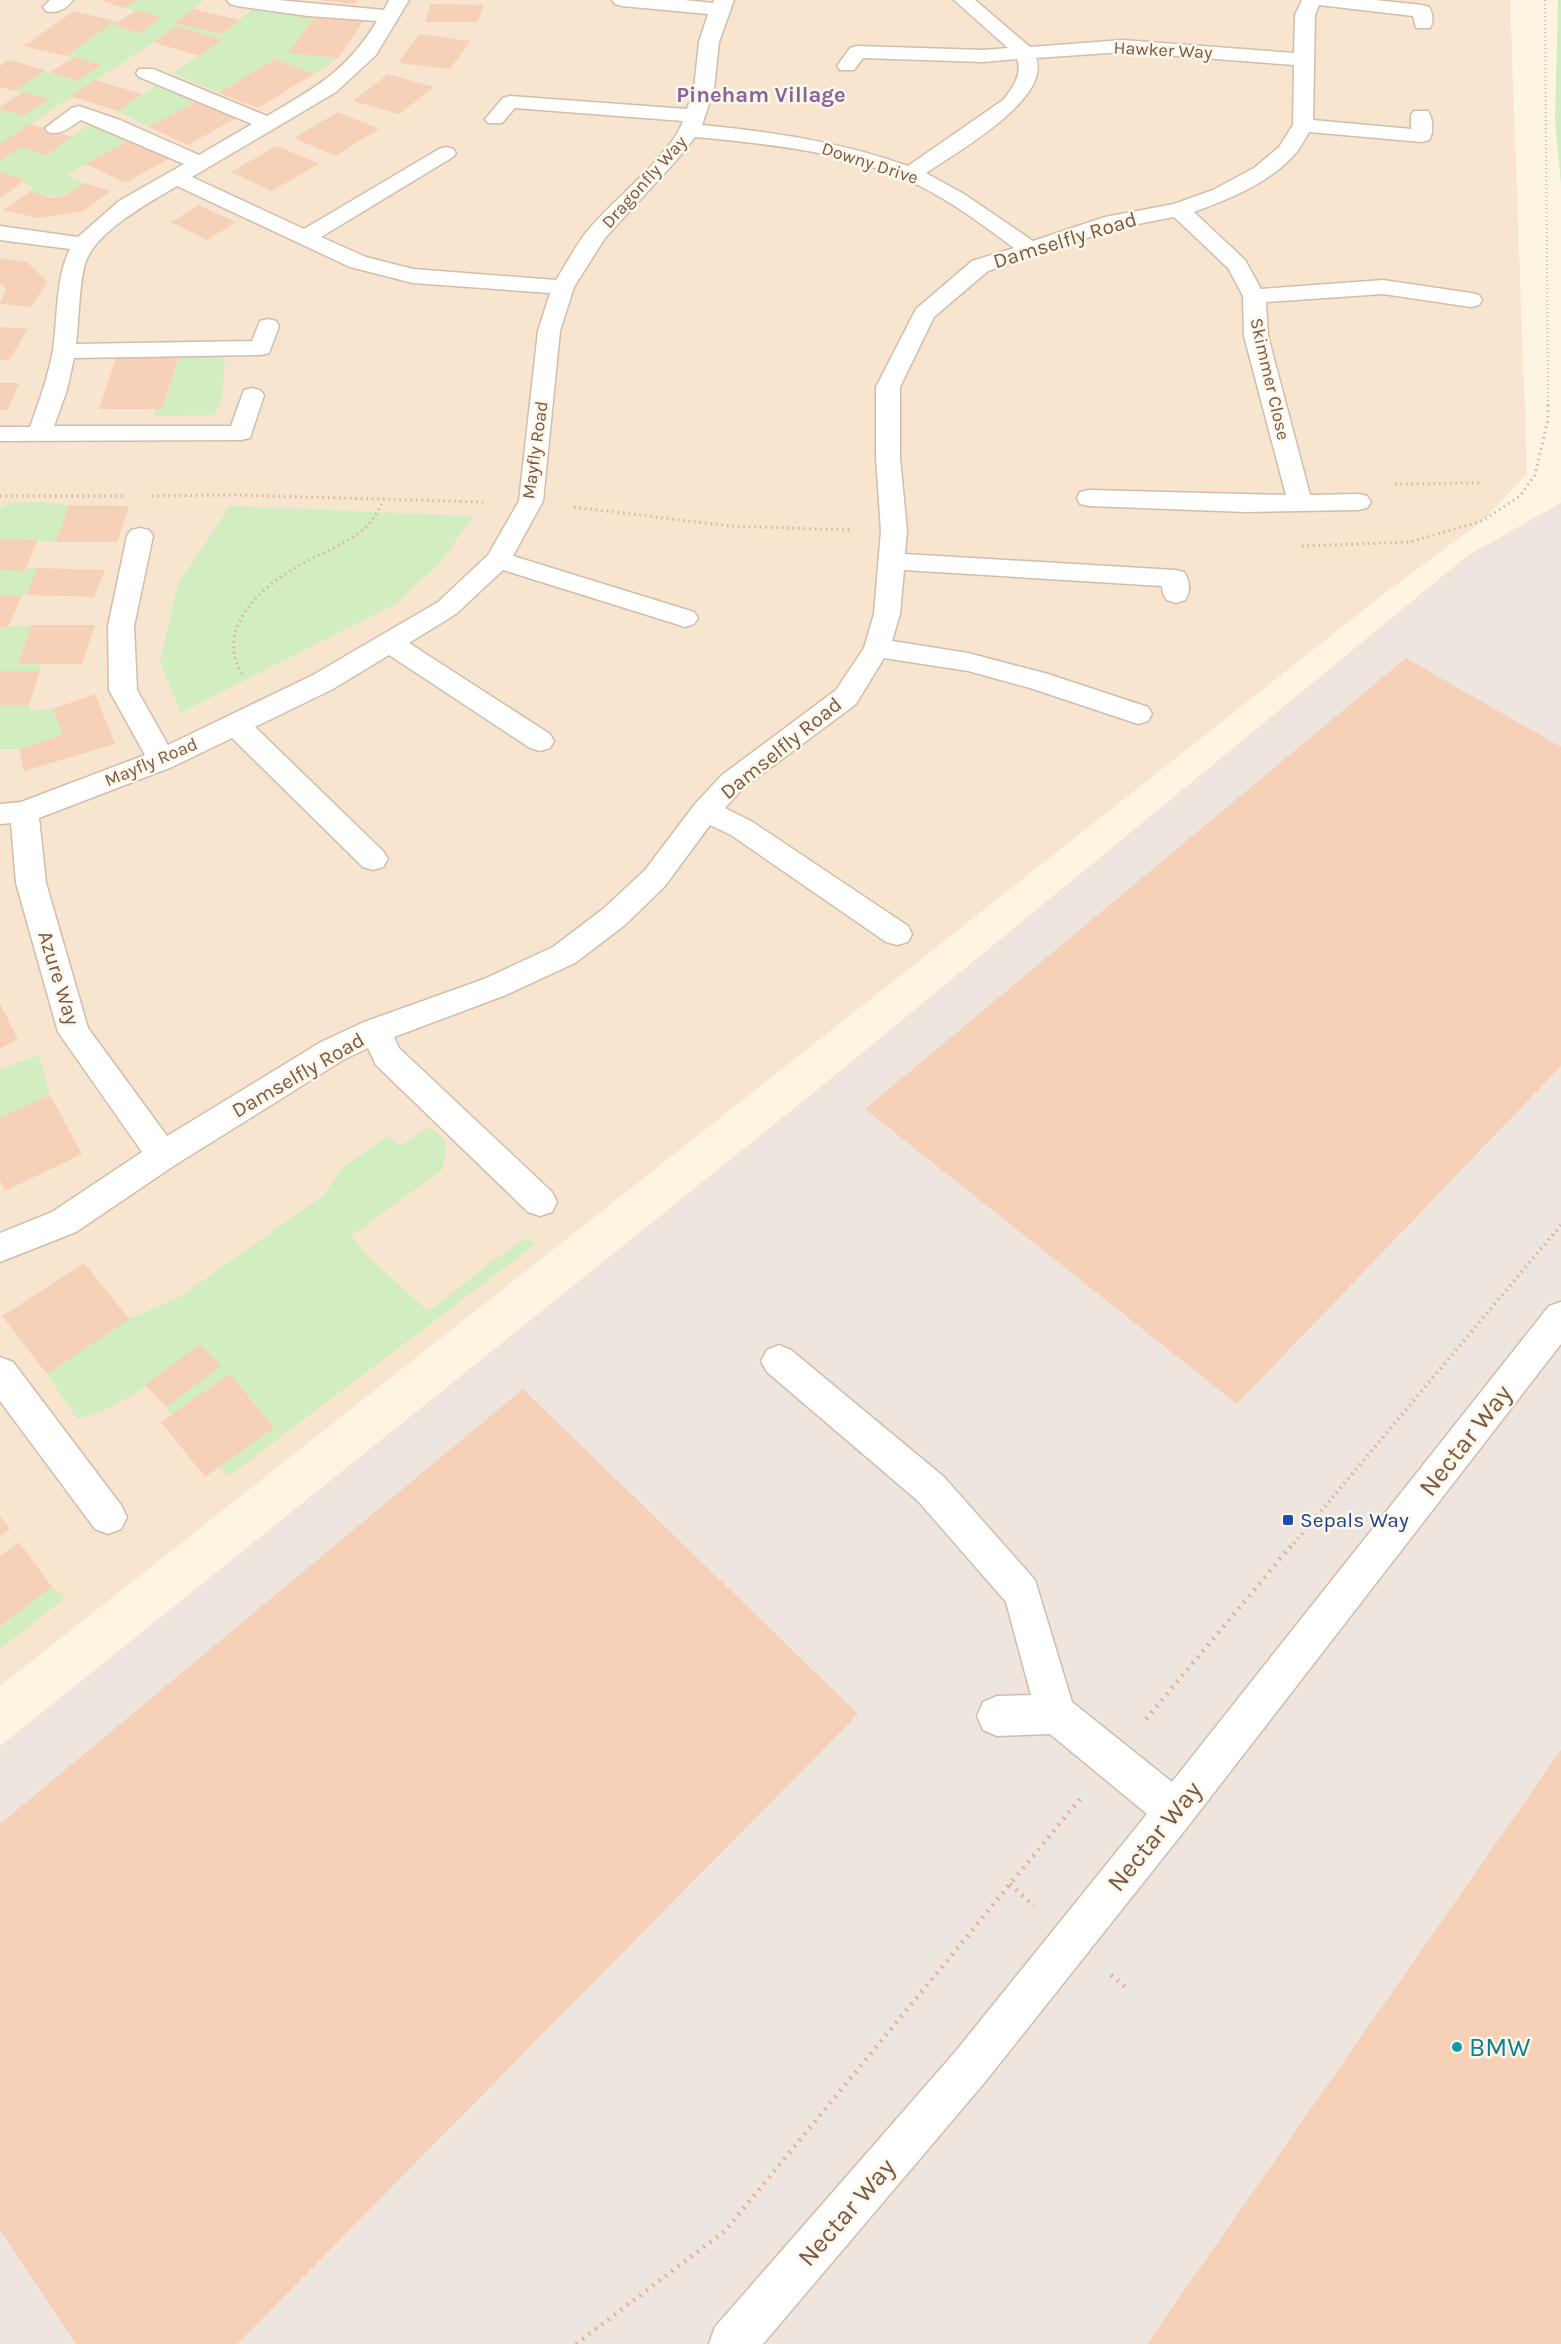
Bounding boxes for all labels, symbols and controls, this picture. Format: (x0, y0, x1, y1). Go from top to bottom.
street label: Hawker Way (1113, 36, 1214, 64)
district label: Pineham Village (676, 82, 846, 108)
street label: Dragonfly Way (597, 131, 692, 233)
street label: Downy Drive (819, 137, 921, 189)
street label: Damselfly Road (990, 207, 1140, 273)
street label: Skimmer Close (1245, 316, 1295, 442)
street label: Mayfly Road (517, 400, 553, 500)
street label: Damselfly Road (716, 692, 846, 804)
street label: Mayfly Road (101, 733, 201, 791)
street label: Azure Way (33, 928, 85, 1028)
street label: Damselfly Road (228, 1027, 368, 1123)
street label: Nectar Way (1412, 1378, 1519, 1502)
place label: Sepals Way (1300, 1508, 1409, 1532)
marker: Sepals Way (1281, 1513, 1295, 1527)
street label: Nectar Way (1100, 1775, 1208, 1898)
place label: BMW (1469, 2032, 1530, 2063)
marker: BMW (1450, 2040, 1464, 2054)
street label: Nectar Way (791, 2152, 902, 2273)

